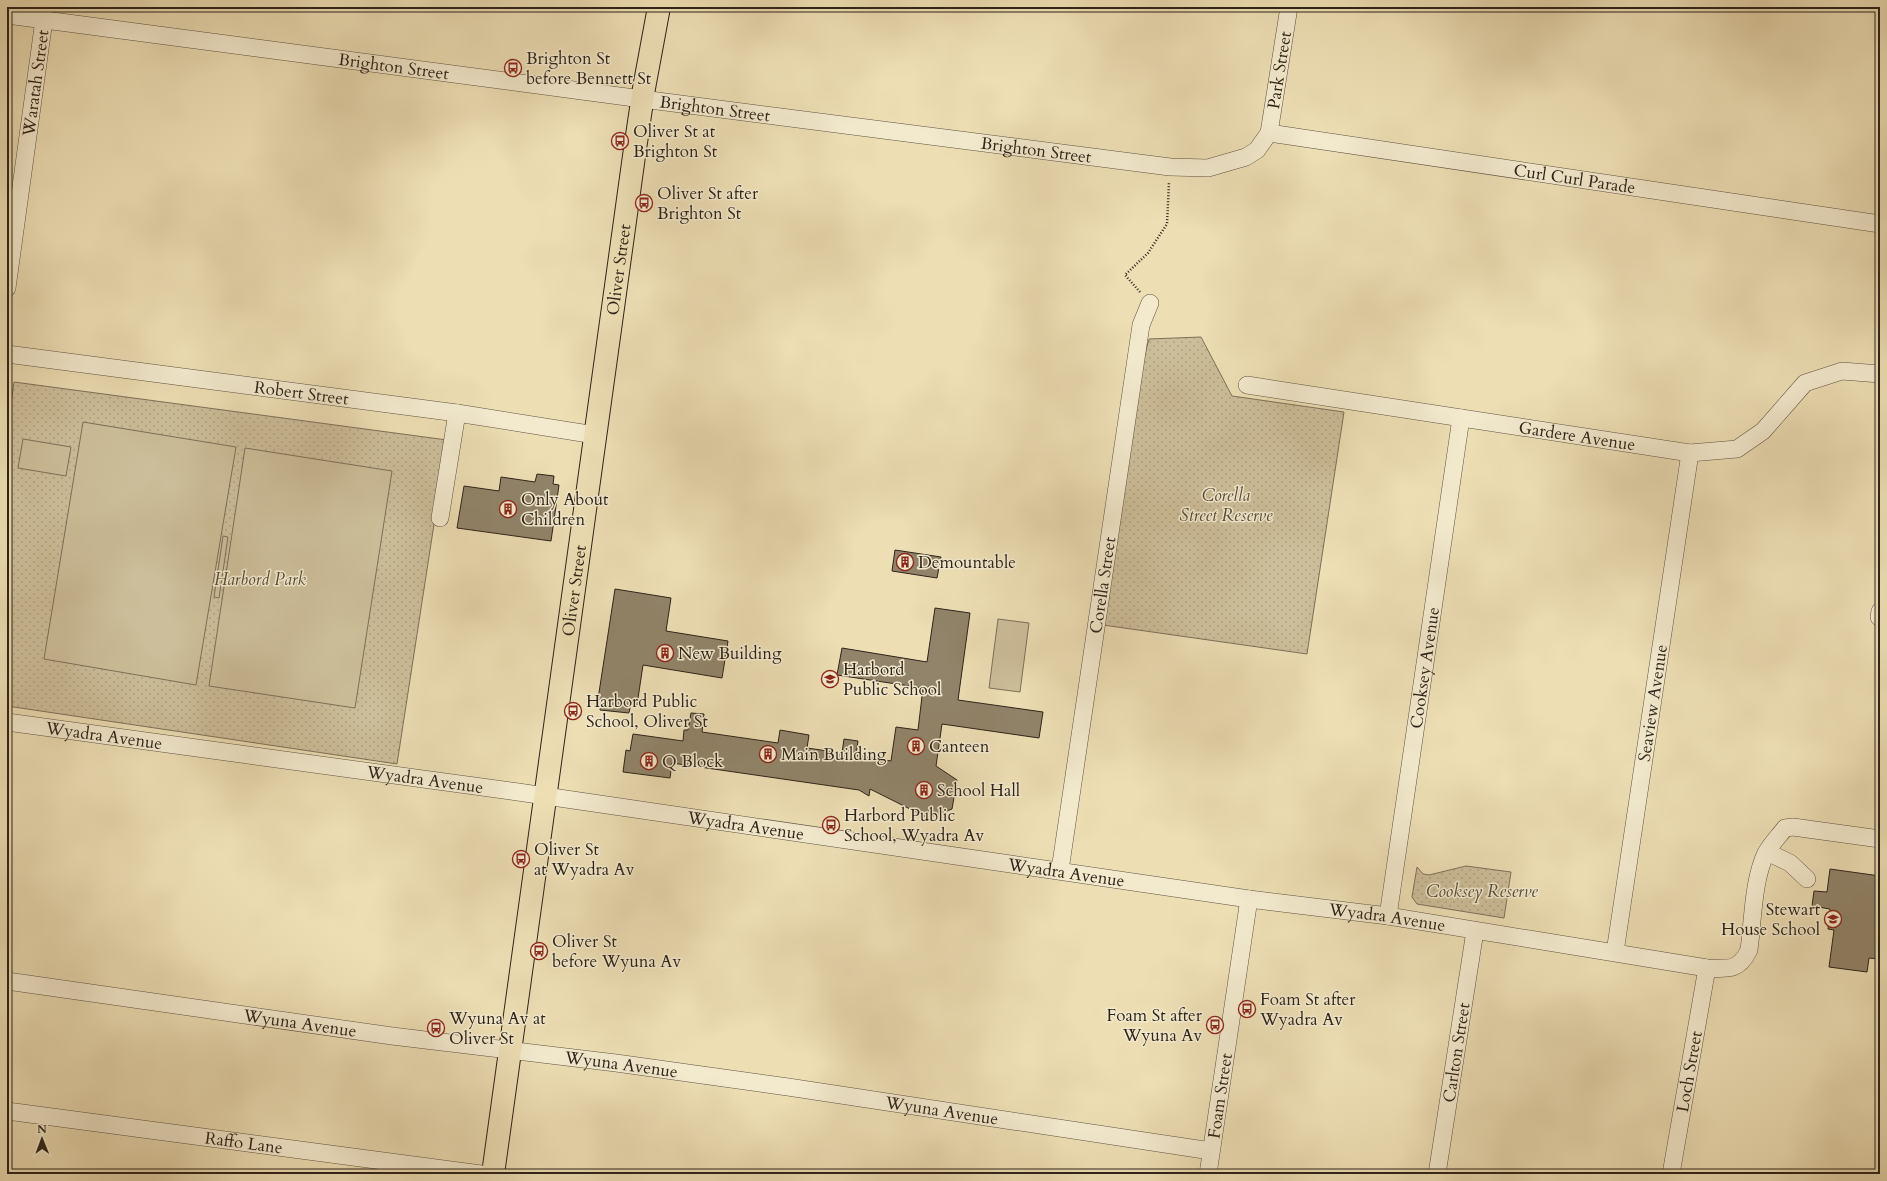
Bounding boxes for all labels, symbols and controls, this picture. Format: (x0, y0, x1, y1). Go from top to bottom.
street label: Waratah Street (16, 28, 54, 139)
street label: Park Street (1261, 29, 1297, 111)
street label: Brighton Street (337, 47, 451, 85)
place label: Brighton St before Bennett St (526, 47, 652, 90)
bus stop icon: Brighton St before Bennett St (503, 58, 523, 78)
street label: Brighton Street (658, 90, 772, 127)
place label: Oliver St at Brighton St (633, 120, 718, 163)
bus stop icon: Oliver St at Brighton St (610, 131, 630, 151)
street label: Brighton Street (980, 131, 1093, 168)
street label: Curl Curl Parade (1512, 158, 1637, 199)
place label: Oliver St after Brighton St (657, 182, 759, 225)
bus stop icon: Oliver St after Brighton St (634, 193, 654, 213)
street label: Oliver Street (601, 222, 636, 317)
street label: Robert Street (253, 375, 351, 410)
street label: Gardere Avenue (1517, 415, 1637, 456)
park label: Corella Street Reserve (1179, 484, 1273, 527)
place label: Only About Children (521, 488, 609, 531)
building icon: Only About Children (498, 499, 518, 519)
street label: Corella Street (1084, 535, 1121, 635)
street label: Oliver Street (556, 543, 592, 638)
place label: Demountable (918, 551, 1016, 574)
building icon: Demountable (895, 552, 915, 572)
park label: Harbord Park (214, 568, 307, 591)
street label: Cooksey Avenue (1404, 605, 1445, 730)
place label: New Building (678, 642, 782, 665)
building icon: New Building (655, 643, 675, 663)
street label: Seaview Avenue (1632, 643, 1673, 763)
place label: Harbord Public School (843, 658, 942, 701)
school or university icon: Harbord Public School (820, 669, 840, 689)
place label: Harbord Public School, Oliver St (586, 690, 709, 733)
bus stop icon: Harbord Public School, Oliver St (563, 701, 583, 721)
street label: Wyadra Avenue (43, 716, 164, 755)
place label: Canteen (929, 735, 990, 758)
building icon: Canteen (906, 736, 926, 756)
place label: Main Building (781, 743, 887, 766)
building icon: Main Building (758, 744, 778, 764)
place label: Q Block (662, 750, 724, 773)
building icon: Q Block (639, 751, 659, 771)
street label: Wyadra Avenue (364, 760, 485, 799)
place label: School Hall (937, 779, 1021, 802)
building icon: School Hall (914, 780, 934, 800)
place label: Harbord Public School, Wyadra Av (844, 804, 985, 847)
street label: Wyadra Avenue (685, 805, 806, 845)
bus stop icon: Harbord Public School, Wyadra Av (821, 815, 841, 835)
place label: Oliver St at Wyadra Av (534, 838, 635, 881)
bus stop icon: Oliver St at Wyadra Av (511, 849, 531, 869)
street label: Wyadra Avenue (1006, 852, 1126, 892)
park label: Cooksey Reserve (1426, 880, 1538, 903)
street label: Wyadra Avenue (1327, 897, 1447, 937)
place label: Stewart House School (1721, 898, 1821, 941)
school or university icon: Stewart House School (1823, 909, 1843, 929)
place label: Oliver St before Wyuna Av (552, 930, 681, 973)
bus stop icon: Oliver St before Wyuna Av (529, 941, 549, 961)
place label: Foam St after Wyadra Av (1259, 988, 1356, 1031)
bus stop icon: Foam St after Wyadra Av (1237, 999, 1257, 1019)
street label: Carlton Street (1437, 1000, 1475, 1104)
street label: Wyuna Avenue (241, 1003, 358, 1042)
place label: Foam St after Wyuna Av (1107, 1004, 1203, 1047)
place label: Wyuna Av at Oliver St (448, 1007, 546, 1050)
bus stop icon: Foam St after Wyuna Av (1205, 1015, 1225, 1035)
bus stop icon: Wyuna Av at Oliver St (426, 1018, 446, 1038)
street label: Loch Street (1671, 1029, 1707, 1114)
street label: Wyuna Avenue (563, 1045, 679, 1083)
street label: Foam Street (1202, 1051, 1237, 1140)
street label: Wyuna Avenue (883, 1090, 1000, 1130)
north arrow (22, 1119, 62, 1159)
text: N (37, 1122, 47, 1137)
street label: Raffo Lane (204, 1126, 284, 1159)

